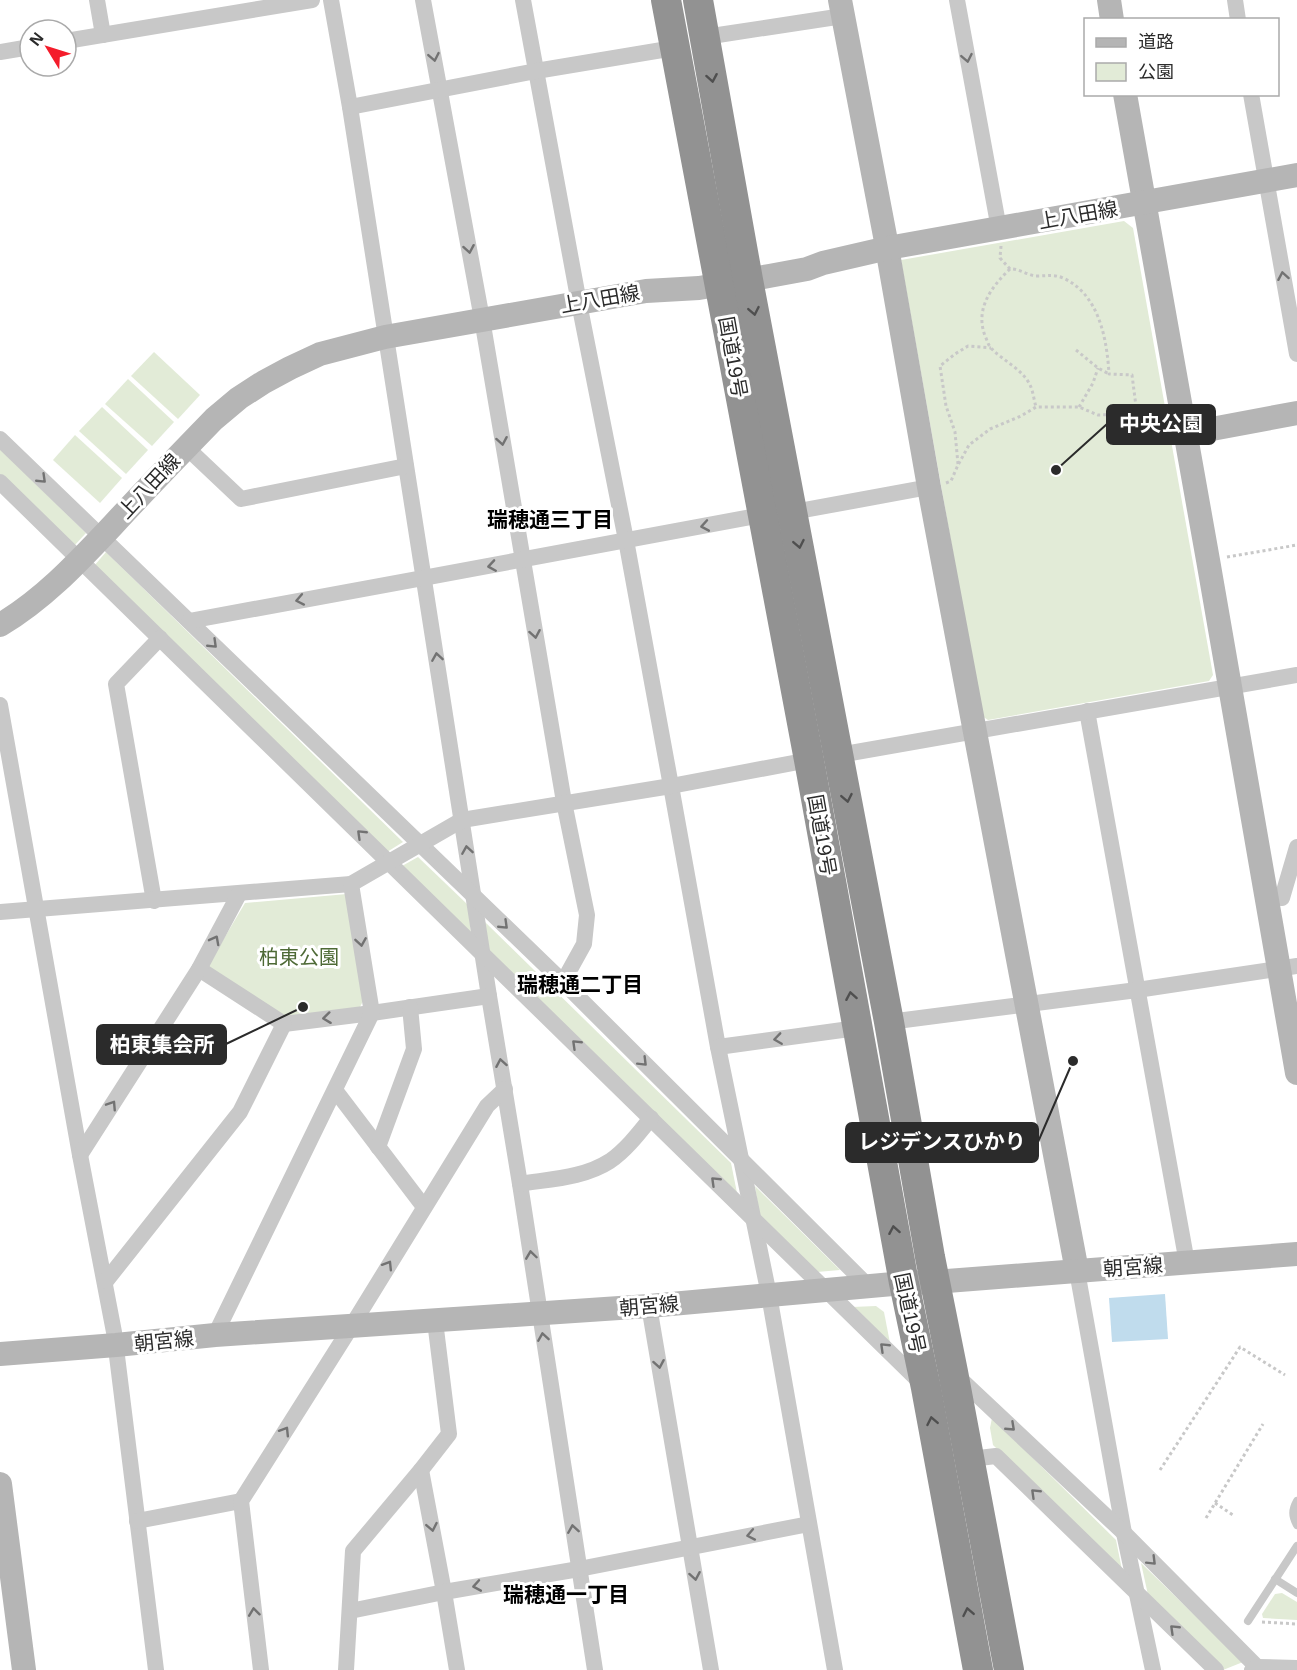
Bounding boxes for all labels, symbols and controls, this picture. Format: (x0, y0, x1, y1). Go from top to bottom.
north arrow (18, 18, 78, 78)
legend (1084, 18, 1279, 96)
text: N (26, 29, 47, 49)
text: 道路 (1138, 32, 1174, 52)
one-way arrow (427, 52, 440, 62)
one-way arrow (960, 52, 973, 62)
text: 公園 (1138, 62, 1174, 82)
one-way arrow (706, 74, 718, 83)
street label: 上八田線 (1037, 197, 1119, 233)
one-way arrow (462, 244, 475, 254)
one-way arrow (1277, 271, 1290, 281)
street label: 上八田線 (559, 281, 641, 317)
one-way arrow (747, 306, 760, 316)
street label: 国道19号 (715, 315, 751, 399)
callout: 中央公園 (1107, 405, 1215, 444)
text: 中央公園 (1119, 412, 1203, 435)
one-way arrow (495, 436, 508, 446)
street label: 上八田線 (114, 449, 184, 523)
one-way arrow (34, 472, 45, 483)
district label: 瑞穂通三丁目 (487, 508, 613, 531)
one-way arrow (700, 519, 710, 532)
one-way arrow (792, 539, 805, 549)
one-way arrow (488, 559, 497, 571)
one-way arrow (296, 593, 306, 606)
one-way arrow (528, 629, 540, 638)
one-way arrow (205, 636, 216, 647)
one-way arrow (431, 652, 444, 662)
one-way arrow (840, 792, 853, 802)
street label: 国道19号 (804, 793, 840, 877)
one-way arrow (358, 831, 369, 842)
one-way arrow (461, 845, 473, 854)
one-way arrow (497, 918, 507, 929)
one-way arrow (208, 935, 219, 946)
one-way arrow (354, 937, 366, 946)
park label: 柏東公園 (259, 946, 339, 968)
district label: 瑞穂通二丁目 (517, 973, 643, 996)
one-way arrow (845, 992, 858, 1002)
one-way arrow (323, 1012, 332, 1024)
callout: 柏東集会所 (97, 1025, 226, 1064)
one-way arrow (773, 1032, 783, 1045)
text: 柏東集会所 (110, 1033, 215, 1056)
one-way arrow (572, 1040, 582, 1051)
one-way arrow (636, 1054, 647, 1065)
one-way arrow (495, 1058, 508, 1068)
one-way arrow (105, 1101, 116, 1112)
callout: レジデンスひかり (846, 1123, 1038, 1162)
text: レジデンスひかり (858, 1130, 1026, 1153)
one-way arrow (712, 1177, 723, 1188)
one-way arrow (888, 1225, 901, 1235)
one-way arrow (525, 1251, 538, 1261)
street label: 朝宮線 (1102, 1254, 1164, 1280)
one-way arrow (381, 1261, 393, 1271)
street label: 国道19号 (891, 1270, 929, 1356)
street label: 朝宮線 (618, 1292, 680, 1320)
street label: 朝宮線 (133, 1327, 195, 1355)
one-way arrow (537, 1332, 550, 1342)
one-way arrow (880, 1343, 890, 1354)
one-way arrow (652, 1358, 665, 1368)
one-way arrow (926, 1416, 939, 1426)
one-way arrow (1005, 1420, 1015, 1431)
one-way arrow (278, 1426, 289, 1437)
one-way arrow (1031, 1489, 1041, 1500)
one-way arrow (425, 1522, 438, 1532)
one-way arrow (567, 1525, 579, 1534)
one-way arrow (747, 1528, 757, 1541)
one-way arrow (1145, 1554, 1156, 1565)
one-way arrow (689, 1572, 701, 1581)
one-way arrow (472, 1580, 482, 1592)
district label: 瑞穂通一丁目 (503, 1583, 629, 1606)
one-way arrow (248, 1607, 261, 1617)
one-way arrow (962, 1608, 975, 1618)
one-way arrow (1170, 1625, 1181, 1636)

